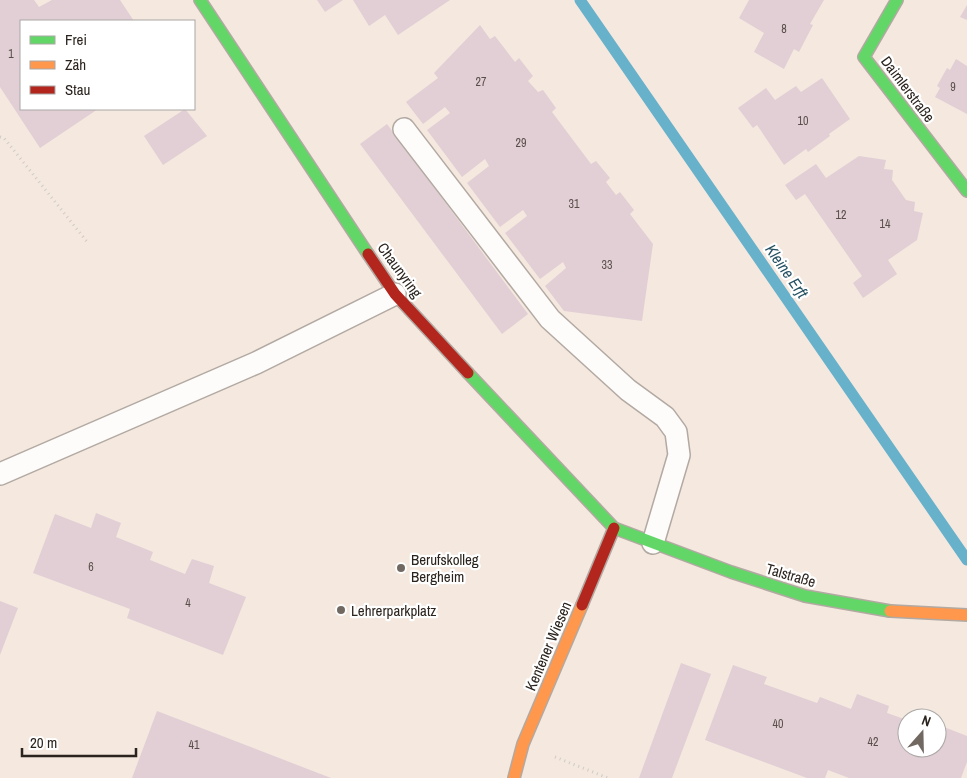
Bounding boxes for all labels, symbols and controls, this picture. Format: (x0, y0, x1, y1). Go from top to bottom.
legend (20, 20, 195, 110)
house number: 8 (781, 21, 787, 37)
text: Frei (65, 29, 87, 50)
house number: 1 (8, 46, 14, 62)
street label: Daimlerstraße (876, 52, 940, 127)
text: Zäh (65, 54, 86, 75)
house number: 27 (476, 74, 487, 90)
text: Stau (65, 79, 90, 100)
house number: 9 (950, 79, 956, 95)
house number: 10 (798, 113, 808, 129)
house number: 29 (516, 135, 526, 151)
house number: 31 (569, 196, 580, 212)
house number: 12 (836, 207, 846, 223)
house number: 14 (880, 216, 891, 232)
street label: Chaunyring (373, 238, 427, 302)
water label: Kleine Erft (760, 240, 814, 303)
house number: 33 (602, 257, 612, 273)
place label: Berufskolleg Bergheim (411, 549, 479, 587)
street label: Talstraße (764, 558, 818, 592)
house number: 6 (88, 559, 94, 575)
marker: Berufskolleg Bergheim (395, 562, 407, 574)
house number: 4 (185, 595, 191, 611)
street label: Kentener Wiesen (520, 598, 576, 694)
place label: Lehrerparkplatz (351, 600, 436, 621)
marker: Lehrerparkplatz (335, 604, 347, 616)
north arrow (897, 708, 947, 758)
text: N (919, 711, 933, 731)
house number: 40 (773, 716, 783, 732)
scale bar (22, 726, 136, 758)
text: 20 m (30, 732, 57, 753)
house number: 42 (868, 734, 878, 750)
house number: 41 (189, 737, 200, 753)

